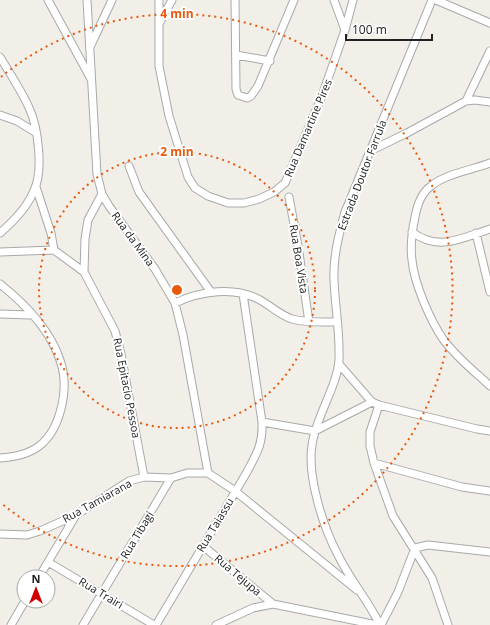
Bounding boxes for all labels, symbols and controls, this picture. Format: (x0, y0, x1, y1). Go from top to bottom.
text: 4 min (160, 5, 194, 22)
scale bar (346, 16, 432, 42)
text: 100 m (352, 21, 387, 38)
street label: Rua Damartine Pires (280, 76, 335, 179)
street label: Estrada Doutor Farrula (334, 117, 390, 232)
text: 2 min (160, 143, 194, 160)
street label: Rua da Mina (109, 209, 158, 269)
street label: Rua Boa Vista (287, 223, 312, 295)
centre of rings (170, 283, 184, 297)
street label: Rua Epitacio Pessoa (110, 337, 145, 439)
street label: Rua Tamiarana (59, 475, 134, 526)
street label: Rua Taiassu (192, 495, 237, 555)
street label: Rua Tibagi (117, 508, 157, 561)
street label: Rua Tejupa (212, 551, 265, 599)
north arrow (16, 569, 56, 609)
text: N (32, 571, 40, 586)
street label: Rua Trairi (76, 573, 126, 612)

